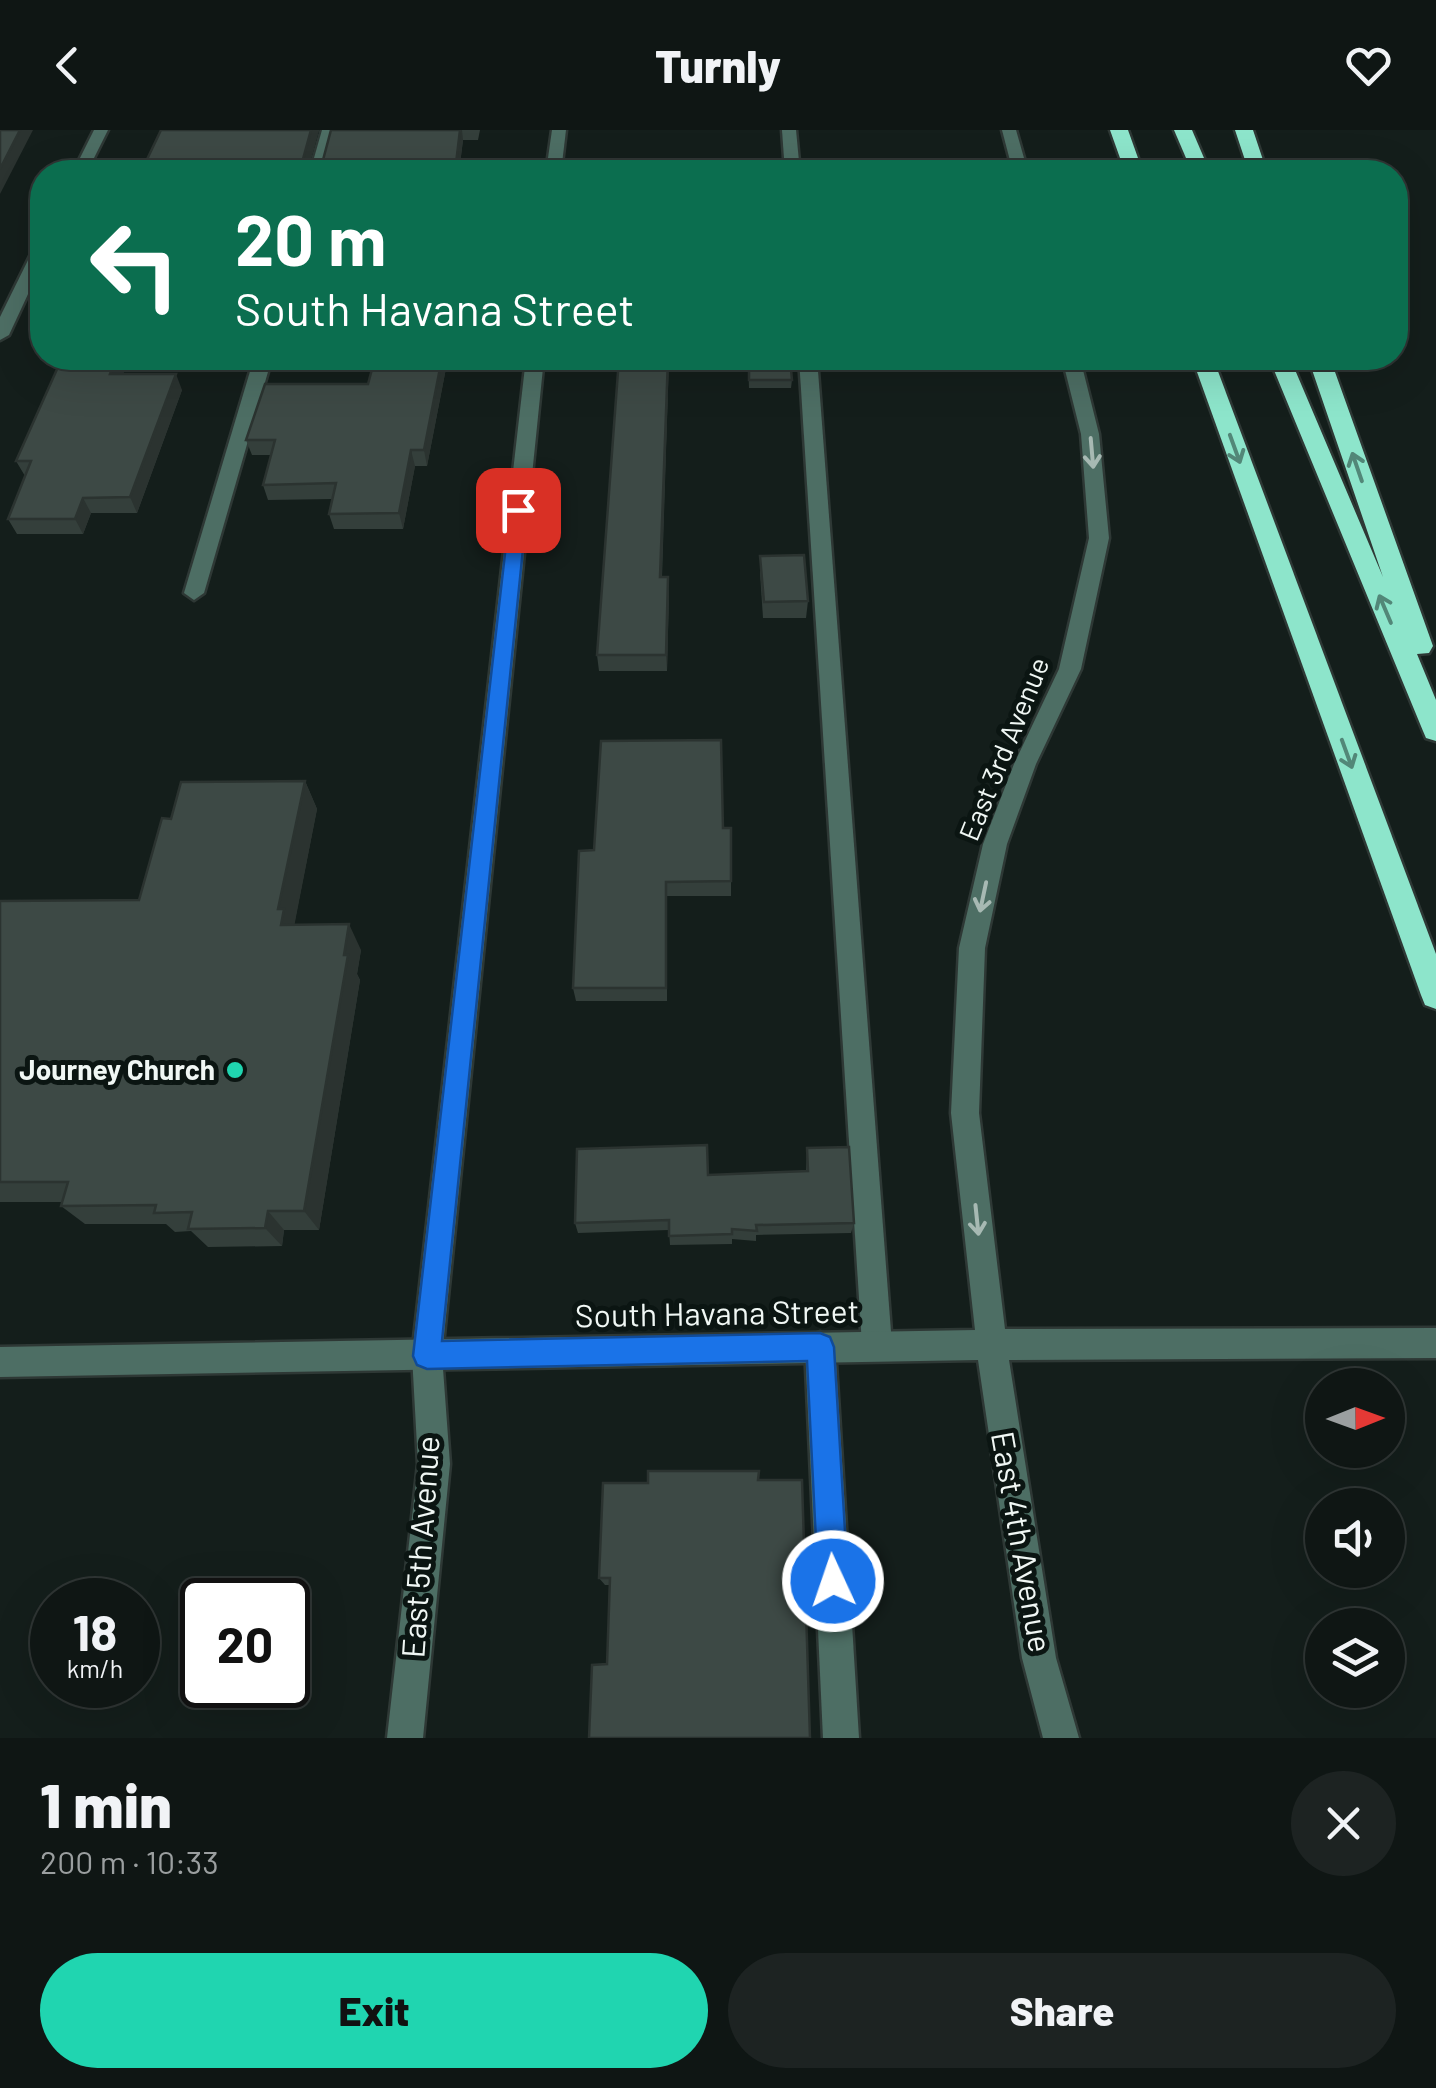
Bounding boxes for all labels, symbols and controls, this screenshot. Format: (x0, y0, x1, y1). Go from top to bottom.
icon: back (40, 38, 95, 93)
text: Turnly (655, 38, 781, 92)
icon: heart (1341, 38, 1396, 93)
text: 20 m (235, 196, 387, 280)
icon: left (70, 200, 200, 330)
text: South Havana Street (235, 281, 635, 335)
one-way arrow (1227, 433, 1245, 464)
one-way arrow (1082, 436, 1101, 468)
one-way arrow (1347, 452, 1365, 483)
pin (476, 468, 561, 553)
icon: arrive (491, 483, 546, 538)
one-way arrow (1374, 594, 1392, 625)
street label: East 3rd Avenue (951, 652, 1055, 845)
one-way arrow (1340, 738, 1358, 769)
one-way arrow (973, 880, 992, 912)
place label: Journey Church (19, 1052, 215, 1086)
marker: Journey Church (224, 1059, 246, 1081)
one-way arrow (968, 1203, 987, 1236)
street label: South Havana Street (575, 1291, 859, 1333)
north arrow (1305, 1368, 1405, 1468)
map controls (1305, 1368, 1405, 1708)
street label: East 4th Avenue (985, 1428, 1061, 1655)
street label: East 5th Avenue (392, 1435, 446, 1659)
button: sound (1305, 1488, 1405, 1588)
position arrow (781, 1529, 885, 1633)
speed limit sign: 20 (180, 1578, 310, 1708)
text: 18 (73, 1601, 117, 1661)
button: layers (1305, 1608, 1405, 1708)
text: km/h (67, 1653, 123, 1683)
text: 1 min (40, 1768, 172, 1840)
button: close (1291, 1771, 1396, 1876)
text: 200 m · 10:33 (40, 1842, 219, 1880)
button: Exit (40, 1953, 708, 2068)
button: Share (728, 1953, 1396, 2068)

